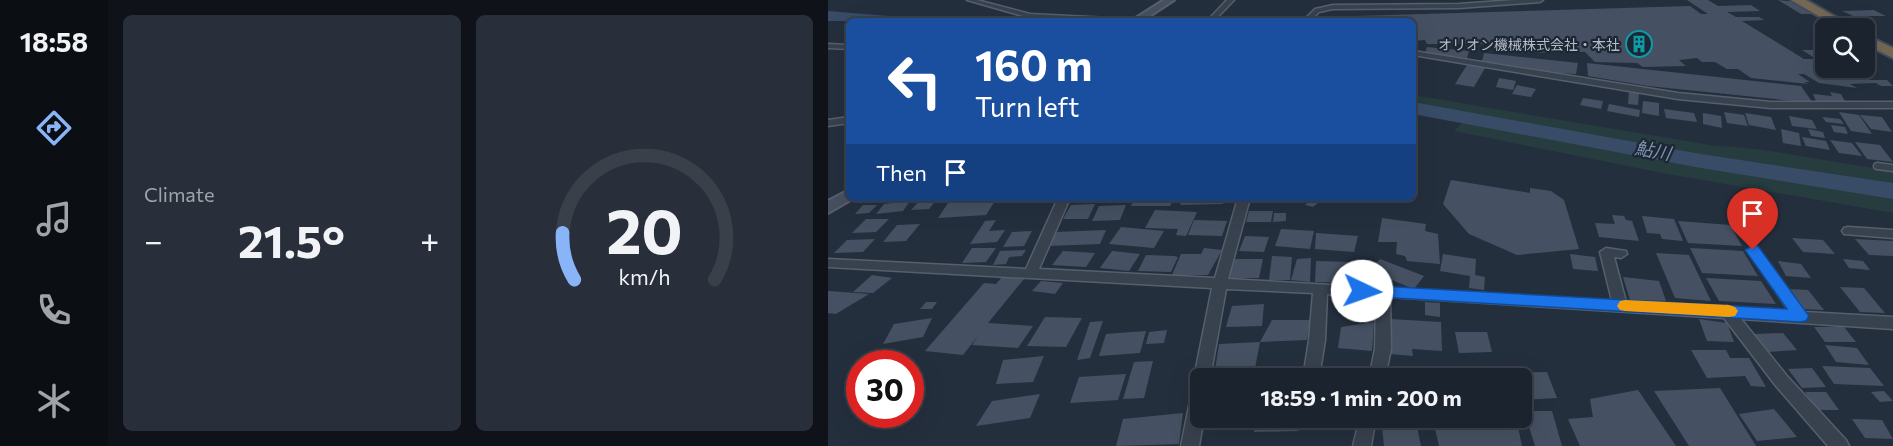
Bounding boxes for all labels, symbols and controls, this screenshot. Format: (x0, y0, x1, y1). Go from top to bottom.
map controls (1815, 18, 1875, 78)
button: search (1815, 18, 1875, 78)
text: 18:58 (20, 25, 88, 58)
building icon: オリオン機械株式会社・本社 (1624, 29, 1654, 59)
place label: オリオン機械株式会社・本社 (1438, 36, 1620, 53)
text: 160 m (975, 38, 1093, 90)
icon: left (876, 42, 954, 120)
text: Turn left (975, 90, 1079, 123)
icon: directions (33, 107, 75, 149)
water label: 鮎川 (1633, 136, 1675, 164)
icon: arrive (939, 156, 972, 189)
text: Then (876, 159, 927, 186)
text: Climate (144, 182, 214, 206)
pin (1727, 188, 1778, 250)
text: 20 (606, 191, 683, 267)
icon: arrive (1736, 197, 1769, 230)
icon: music (33, 198, 75, 240)
text: 21.5° (238, 212, 345, 267)
text: − (144, 219, 163, 260)
text: + (420, 219, 440, 260)
position arrow (1330, 259, 1394, 323)
text: km/h (618, 263, 670, 289)
icon: phone (33, 289, 75, 331)
speed limit sign: 30 (846, 350, 924, 428)
icon: climate (33, 380, 75, 422)
text: 18:59 · 1 min · 200 m (1260, 384, 1462, 411)

